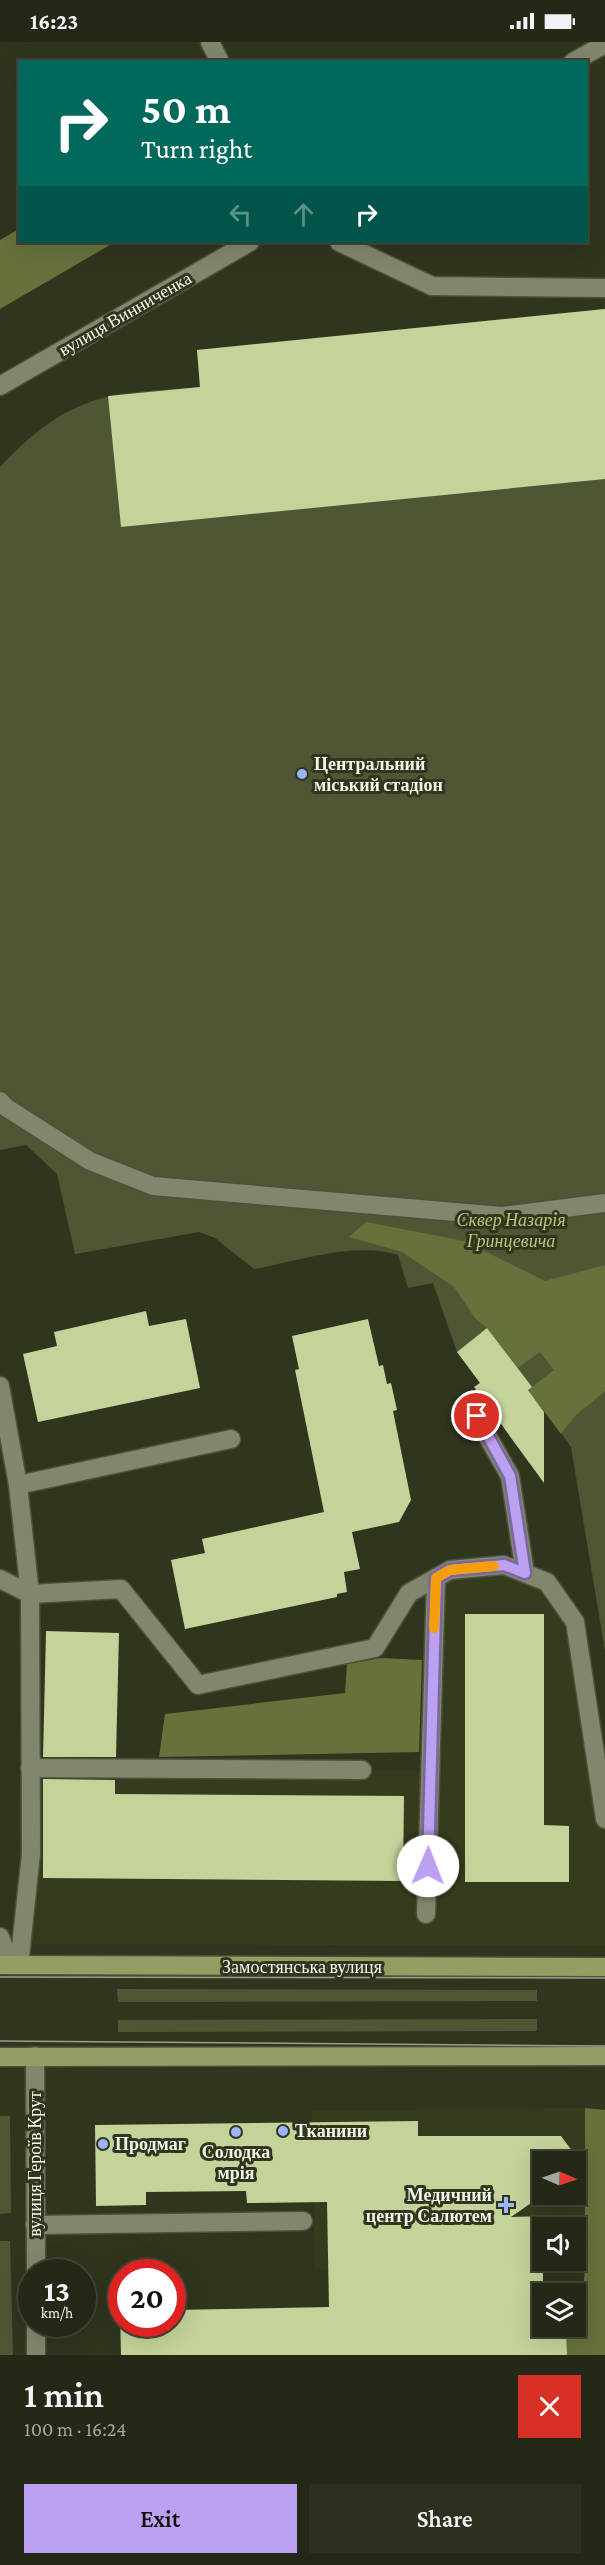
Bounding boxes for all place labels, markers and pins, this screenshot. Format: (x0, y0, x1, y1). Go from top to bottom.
place label: Центральний міський стадіон (314, 754, 443, 795)
marker: Центральний міський стадіон (295, 767, 309, 781)
pin (451, 1390, 502, 1441)
place label: Тканини (295, 2121, 367, 2141)
marker: Тканини (276, 2124, 290, 2138)
marker: Солодка мрія (229, 2125, 243, 2139)
place label: Продмаг (115, 2134, 186, 2154)
marker: Продмаг (96, 2137, 110, 2151)
place label: Солодка мрія (202, 2142, 270, 2183)
place label: Медичний центр Салютем (366, 2185, 492, 2226)
marker: Медичний центр Салютем (497, 2196, 515, 2214)

